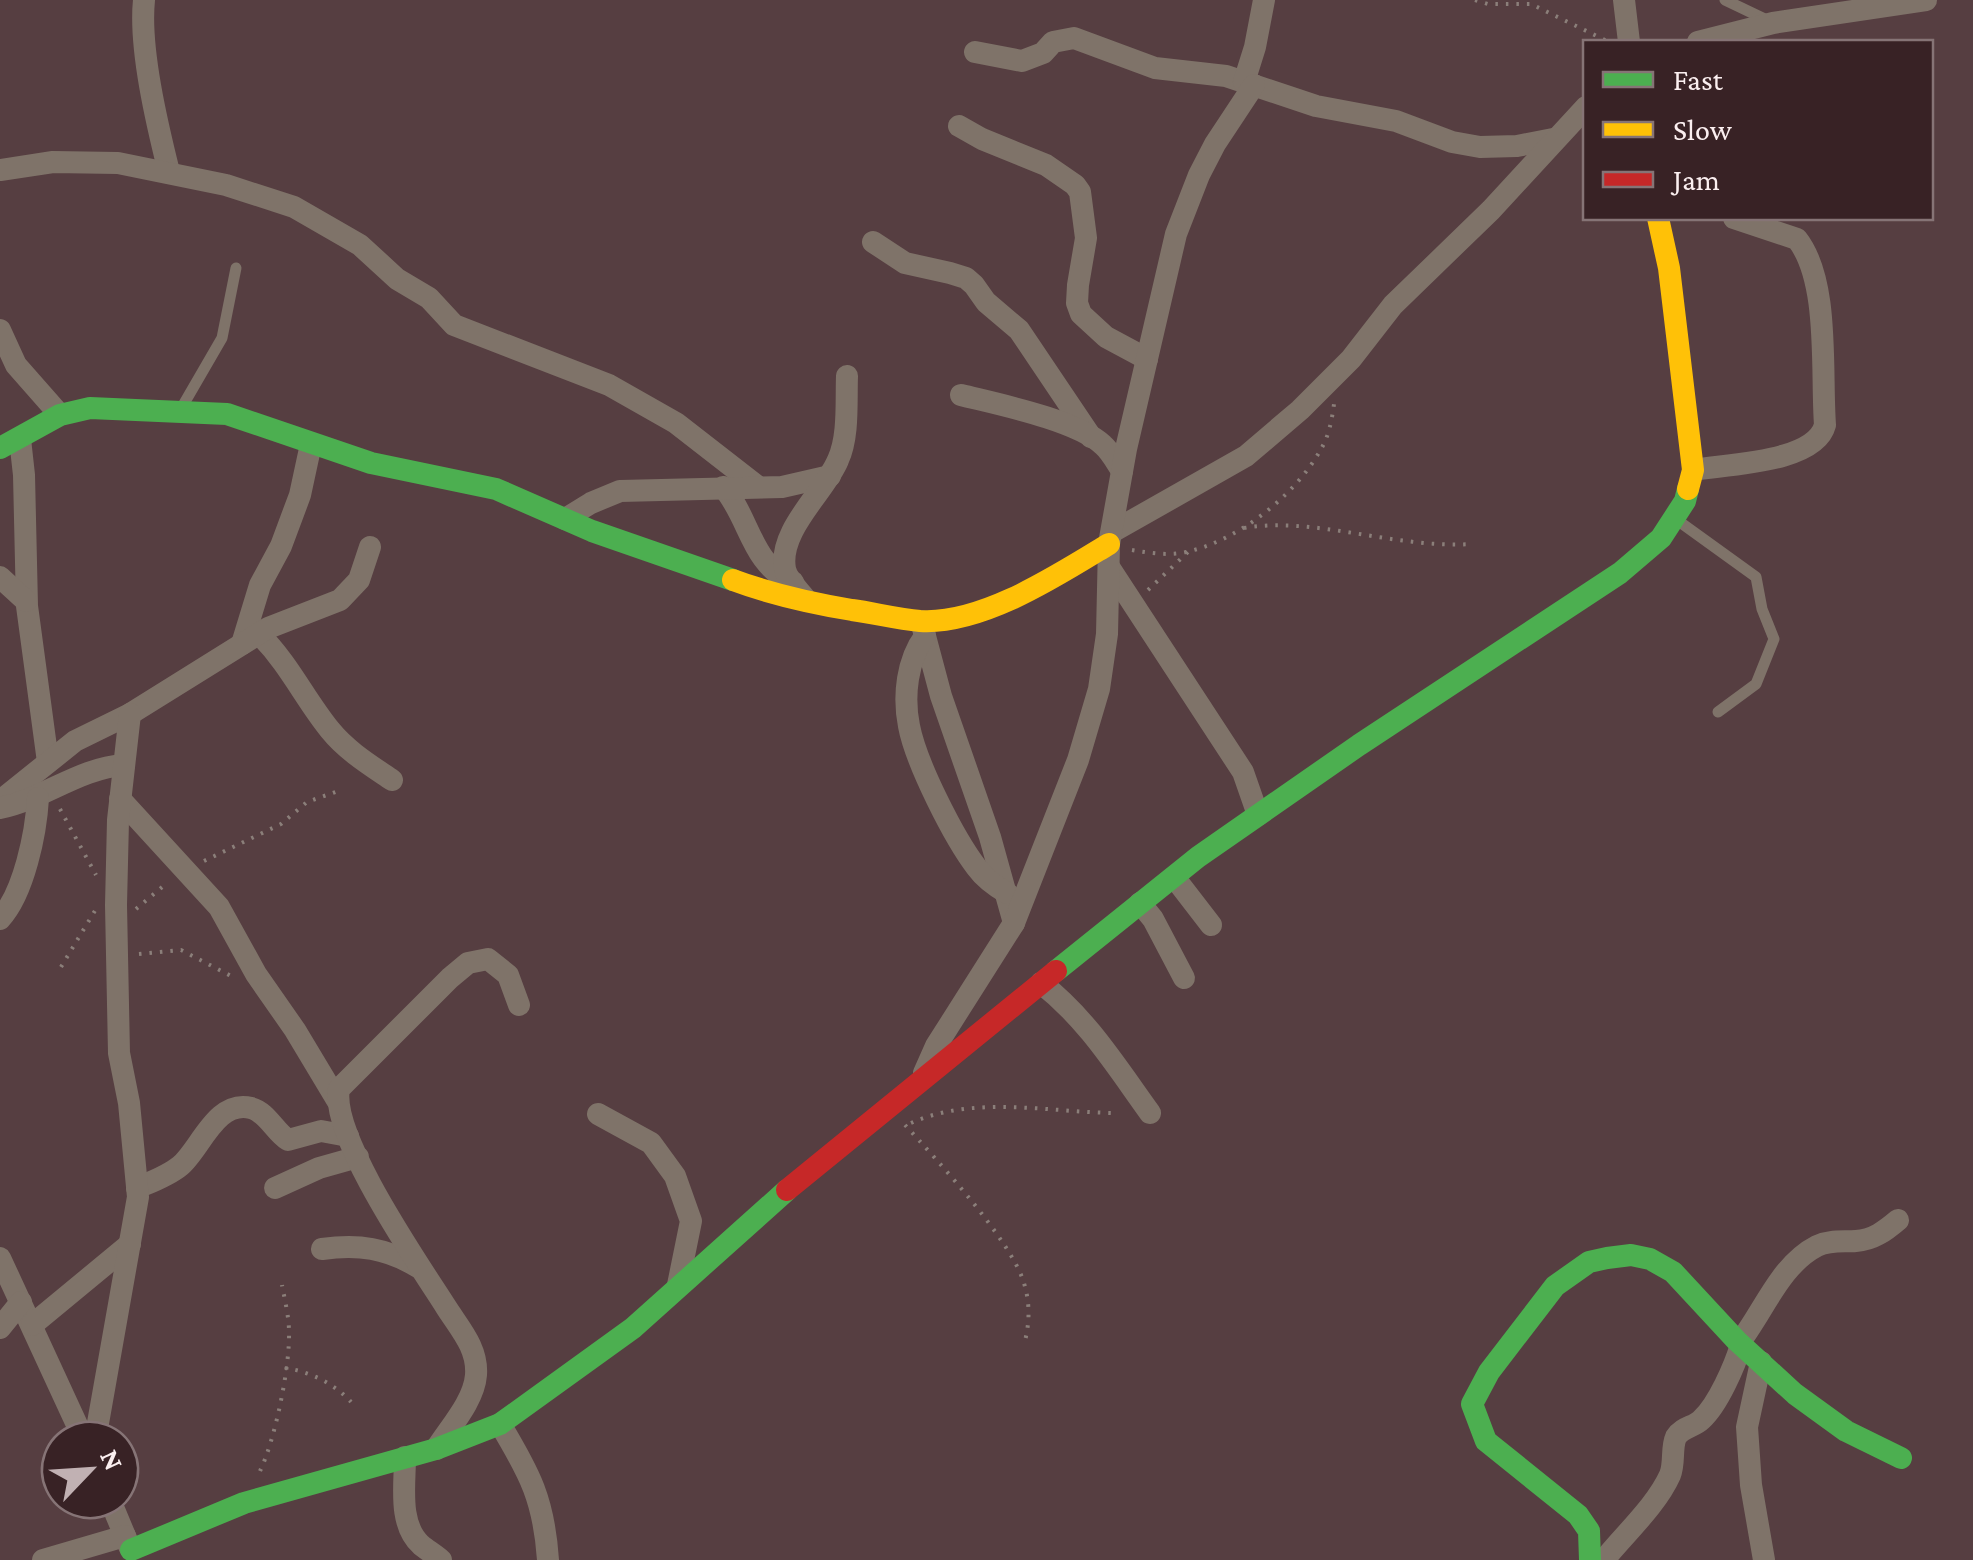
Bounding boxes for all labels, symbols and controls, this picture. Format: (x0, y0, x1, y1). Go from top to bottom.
legend (1583, 40, 1933, 220)
text: Fast (1673, 63, 1724, 96)
text: Slow (1673, 113, 1733, 146)
text: Jam (1670, 163, 1720, 196)
north arrow (40, 1420, 140, 1520)
text: N (94, 1444, 130, 1475)

